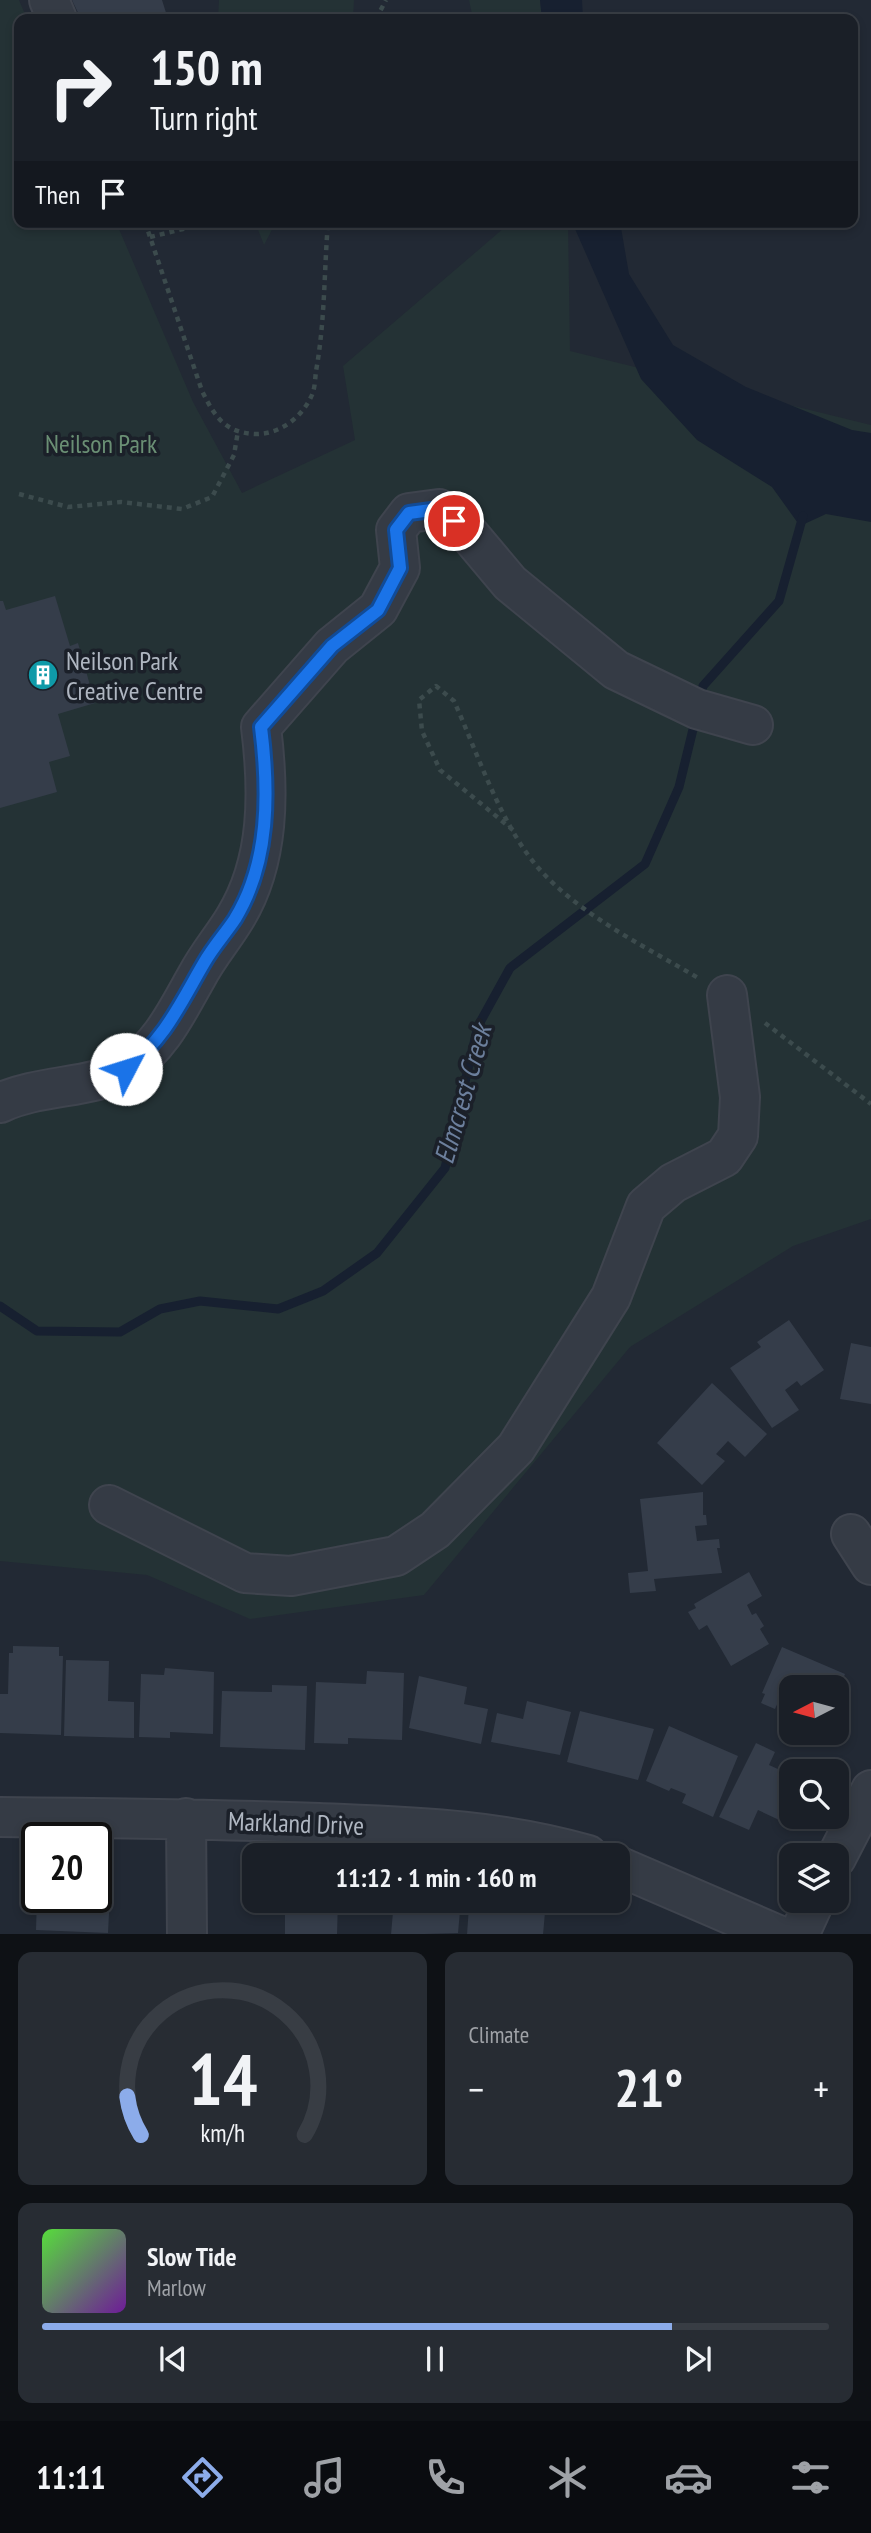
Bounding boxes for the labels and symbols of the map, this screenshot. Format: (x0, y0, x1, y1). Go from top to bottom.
park label: Neilson Park (45, 427, 157, 460)
pin (424, 491, 484, 551)
place label: Neilson Park Creative Centre (66, 644, 203, 707)
building icon: Neilson Park Creative Centre (26, 658, 60, 692)
water label: Elmcrest Creek (425, 1017, 500, 1168)
position arrow (89, 1032, 163, 1106)
north arrow (779, 1675, 849, 1745)
street label: Markland Drive (227, 1804, 365, 1842)
speed limit sign: 20 (21, 1822, 112, 1913)

